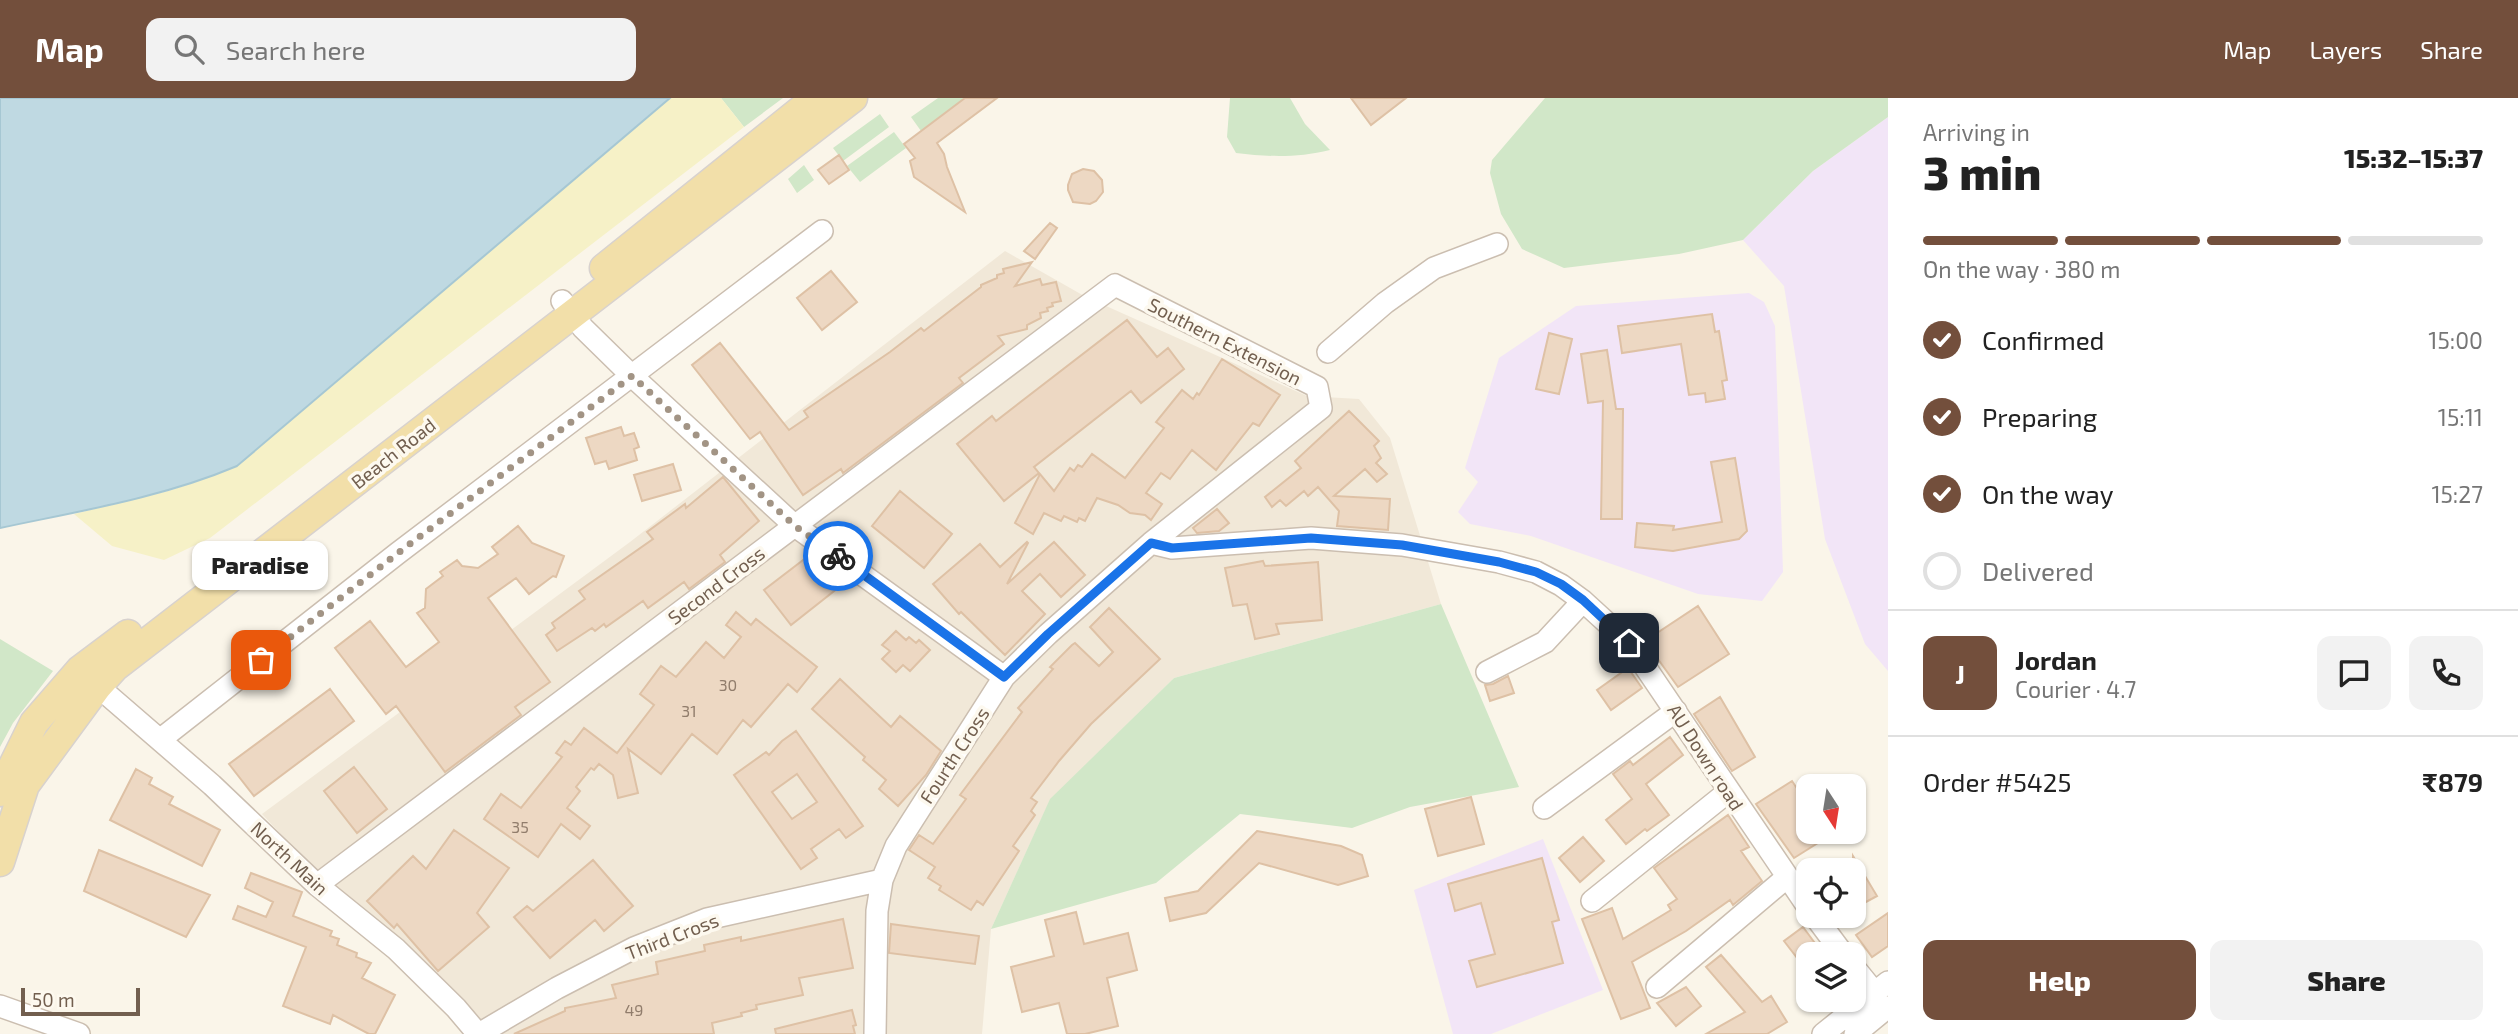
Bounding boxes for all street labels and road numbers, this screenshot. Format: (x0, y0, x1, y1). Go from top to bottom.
street label: Southern Extension (1144, 292, 1306, 390)
street label: Beach Road (346, 413, 440, 493)
street label: Second Cross (663, 541, 769, 629)
street label: AU Down road (1663, 699, 1749, 815)
street label: Fourth Cross (914, 703, 994, 807)
street label: North Main (247, 816, 333, 900)
street label: Third Cross (622, 908, 722, 964)

